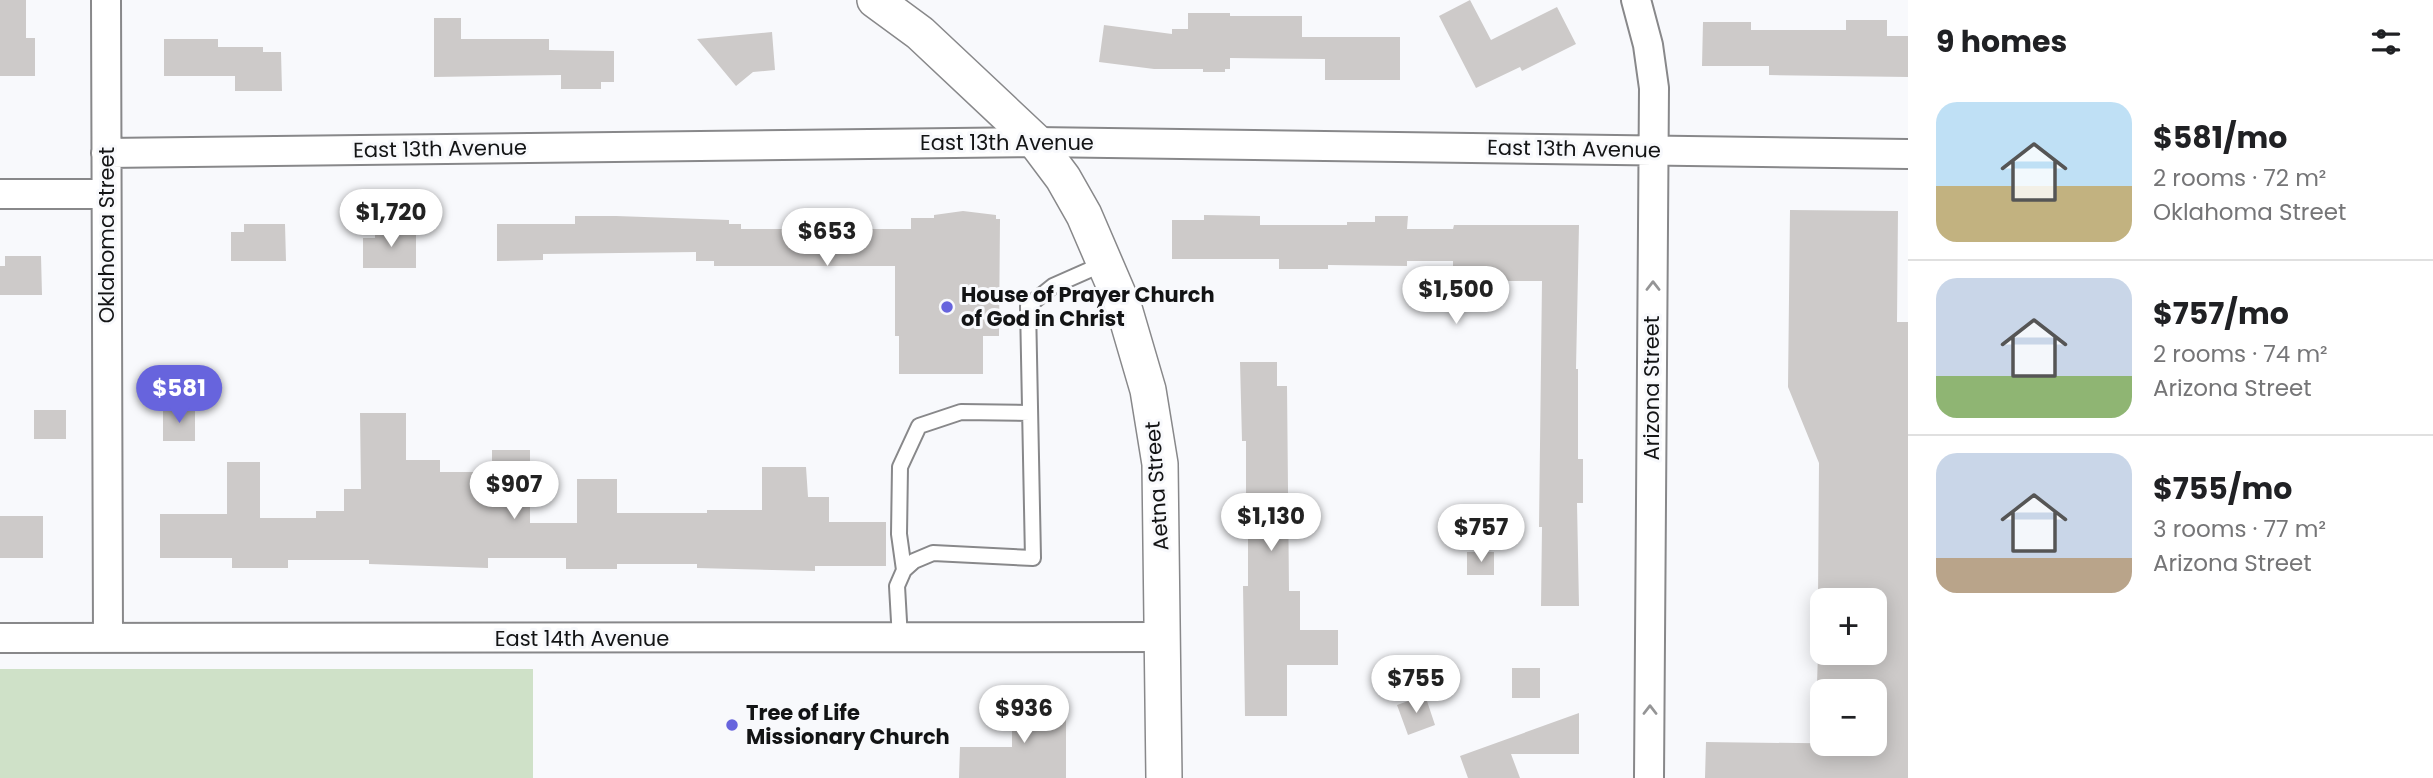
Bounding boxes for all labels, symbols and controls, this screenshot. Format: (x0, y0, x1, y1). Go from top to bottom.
text: 9 homes (1936, 20, 2067, 63)
icon: filters (2367, 23, 2405, 61)
text: $581/mo (2153, 116, 2287, 159)
street label: East 13th Avenue (920, 128, 1094, 157)
icon: home (1992, 130, 2076, 214)
street label: East 13th Avenue (353, 132, 527, 165)
street label: East 13th Avenue (1487, 132, 1661, 165)
street label: Oklahoma Street (92, 147, 121, 323)
text: 2 rooms · 72 m² (2153, 162, 2326, 194)
pin: $1,720 (334, 190, 448, 249)
text: $1,720 (356, 196, 426, 228)
text: Oklahoma Street (2153, 196, 2346, 228)
pin: $653 (786, 208, 868, 268)
text: $653 (798, 215, 856, 247)
pin: $1,500 (1399, 266, 1513, 326)
text: $1,500 (1418, 273, 1494, 305)
place label: House of Prayer Church of God in Christ (961, 280, 1215, 333)
one-way arrow (1645, 281, 1661, 291)
text: $757/mo (2153, 292, 2289, 335)
marker: House of Prayer Church of God in Christ (939, 299, 955, 315)
icon: home (1992, 306, 2076, 390)
street label: Arizona Street (1637, 316, 1666, 460)
text: 2 rooms · 74 m² (2153, 338, 2328, 370)
pin: $581 (138, 366, 220, 425)
text: $581 (152, 372, 206, 404)
text: Arizona Street (2153, 372, 2312, 404)
street label: Aetna Street (1138, 420, 1175, 552)
pin: $907 (473, 462, 555, 521)
text: $755/mo (2153, 467, 2292, 510)
text: $907 (486, 468, 542, 500)
icon: home (1992, 481, 2076, 565)
pin: $1,130 (1214, 494, 1328, 553)
text: $1,130 (1237, 500, 1305, 532)
pin: $757 (1440, 504, 1522, 564)
text: $757 (1454, 511, 1508, 543)
text: 3 rooms · 77 m² (2153, 513, 2326, 545)
text: Arizona Street (2153, 547, 2312, 579)
map controls (1810, 588, 1887, 756)
button: + (1810, 588, 1887, 665)
street label: East 14th Avenue (495, 624, 669, 653)
pin: $755 (1375, 656, 1457, 715)
text: $755 (1387, 662, 1445, 694)
button: − (1810, 679, 1887, 756)
pin: $936 (983, 686, 1065, 745)
text: $936 (995, 692, 1053, 724)
place label: Tree of Life Missionary Church (746, 698, 950, 751)
one-way arrow (1642, 704, 1658, 715)
marker: Tree of Life Missionary Church (724, 717, 740, 733)

